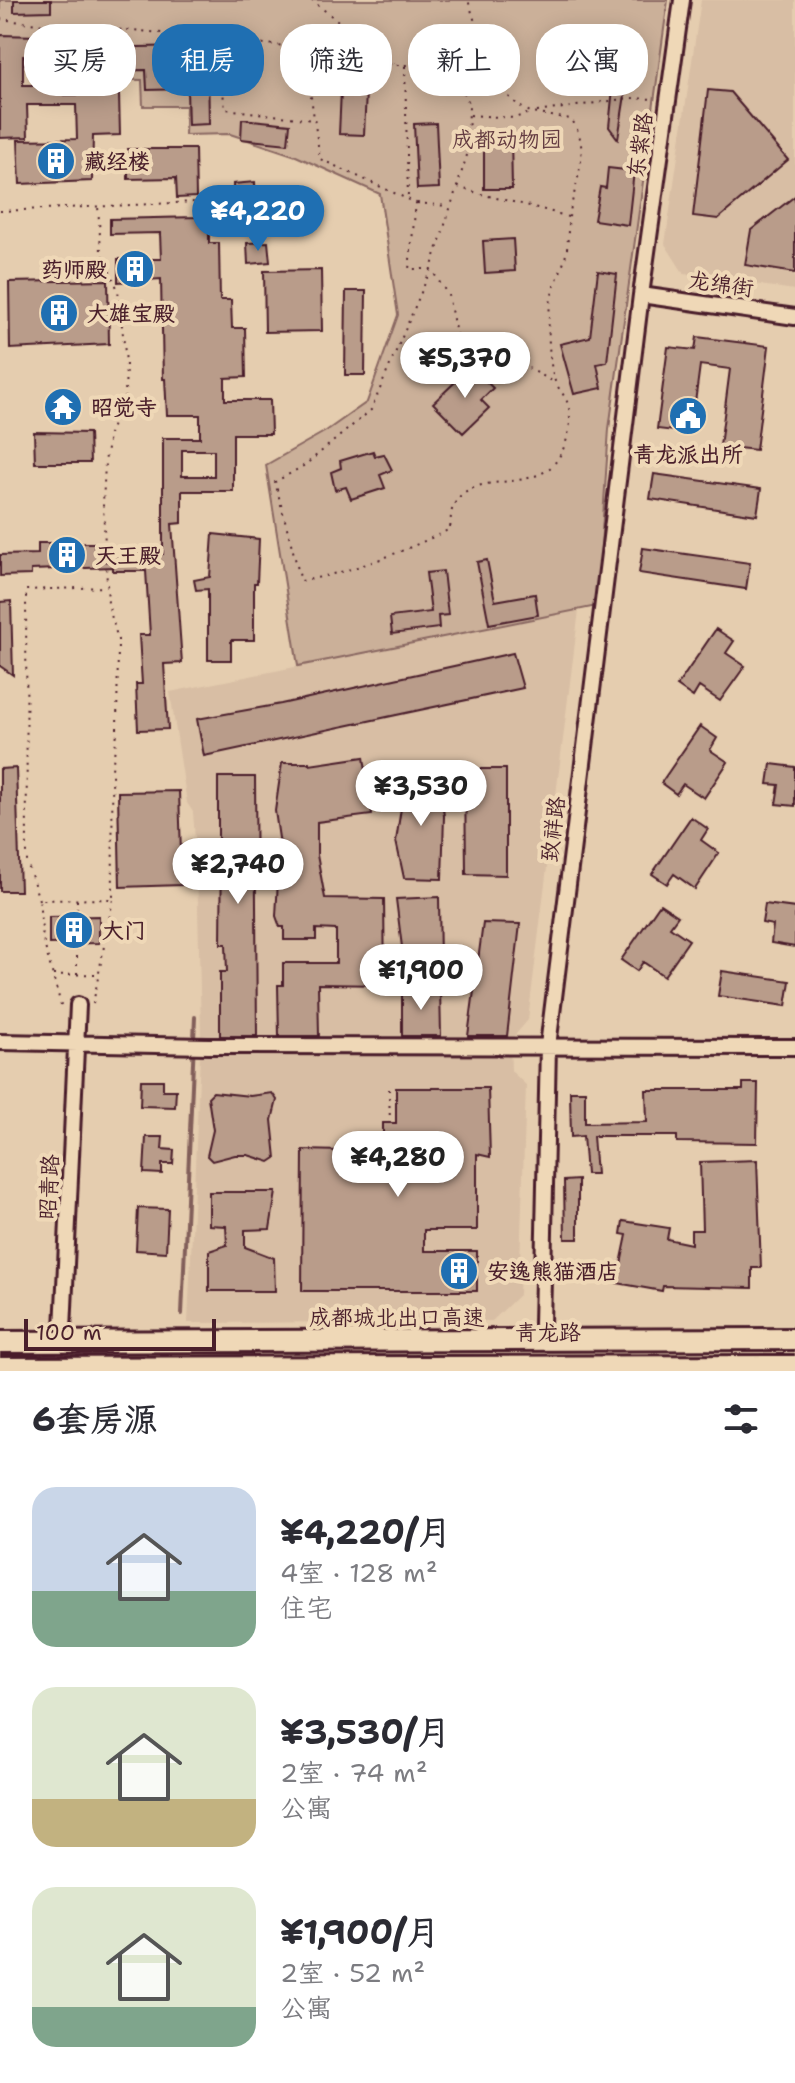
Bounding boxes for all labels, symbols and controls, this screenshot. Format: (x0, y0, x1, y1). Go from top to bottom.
chip: 买房 (24, 24, 136, 96)
chip: 租房 (152, 24, 264, 96)
chip: 筛选 (280, 24, 392, 96)
chip: 新上 (408, 24, 520, 96)
chip: 公寓 (536, 24, 648, 96)
street label: 东紫路 (621, 110, 659, 180)
park label: 成都动物园 (452, 125, 562, 154)
building icon: 藏经楼 (35, 140, 77, 182)
place label: 藏经楼 (84, 147, 150, 176)
pin: ¥4,220 (193, 185, 323, 253)
text: ¥4,220 (210, 193, 306, 228)
building icon: 药师殿 (114, 248, 156, 290)
place label: 药师殿 (41, 255, 107, 284)
street label: 龙绵街 (686, 265, 756, 303)
building icon: 大雄宝殿 (38, 292, 80, 334)
place label: 大雄宝殿 (87, 299, 175, 328)
pin: ¥5,370 (400, 332, 530, 400)
text: ¥5,370 (418, 340, 512, 375)
temple icon: 昭觉寺 (42, 386, 84, 428)
place label: 昭觉寺 (91, 393, 157, 422)
public building icon: 青龙派出所 (667, 395, 709, 437)
place label: 青龙派出所 (633, 440, 743, 469)
building icon: 天王殿 (46, 534, 88, 576)
place label: 天王殿 (95, 541, 161, 570)
pin: ¥3,530 (356, 760, 486, 828)
text: ¥3,530 (374, 768, 468, 803)
street label: 致祥路 (535, 794, 571, 864)
pin: ¥2,740 (173, 838, 303, 906)
text: ¥2,740 (191, 846, 285, 881)
building icon: 大门 (53, 909, 95, 951)
place label: 大门 (102, 916, 146, 945)
pin: ¥1,900 (356, 944, 486, 1012)
text: ¥1,900 (378, 952, 464, 987)
pin: ¥4,280 (333, 1131, 463, 1199)
text: ¥4,280 (350, 1139, 446, 1174)
street label: 昭青路 (33, 1153, 65, 1221)
building icon: 安逸熊猫酒店 (438, 1250, 480, 1292)
place label: 安逸熊猫酒店 (487, 1257, 619, 1286)
street label: 成都城北出口高速 (309, 1303, 485, 1332)
scale bar (24, 1315, 216, 1351)
text: 100 m (36, 1318, 102, 1347)
street label: 青龙路 (515, 1318, 581, 1347)
text: 6套房源 (32, 1396, 158, 1442)
icon: filters (719, 1397, 763, 1441)
text: ¥4,220/月 (280, 1509, 452, 1555)
icon: home (96, 1519, 192, 1615)
text: 4室 · 128 m² (280, 1555, 438, 1590)
text: 住宅 (280, 1590, 332, 1625)
text: ¥3,530/月 (280, 1709, 451, 1755)
icon: home (96, 1719, 192, 1815)
text: 2室 · 74 m² (280, 1755, 428, 1790)
text: 公寓 (280, 1790, 332, 1825)
text: ¥1,900/月 (280, 1909, 440, 1955)
icon: home (96, 1919, 192, 2015)
text: 2室 · 52 m² (280, 1955, 425, 1990)
text: 公寓 (280, 1990, 332, 2025)

